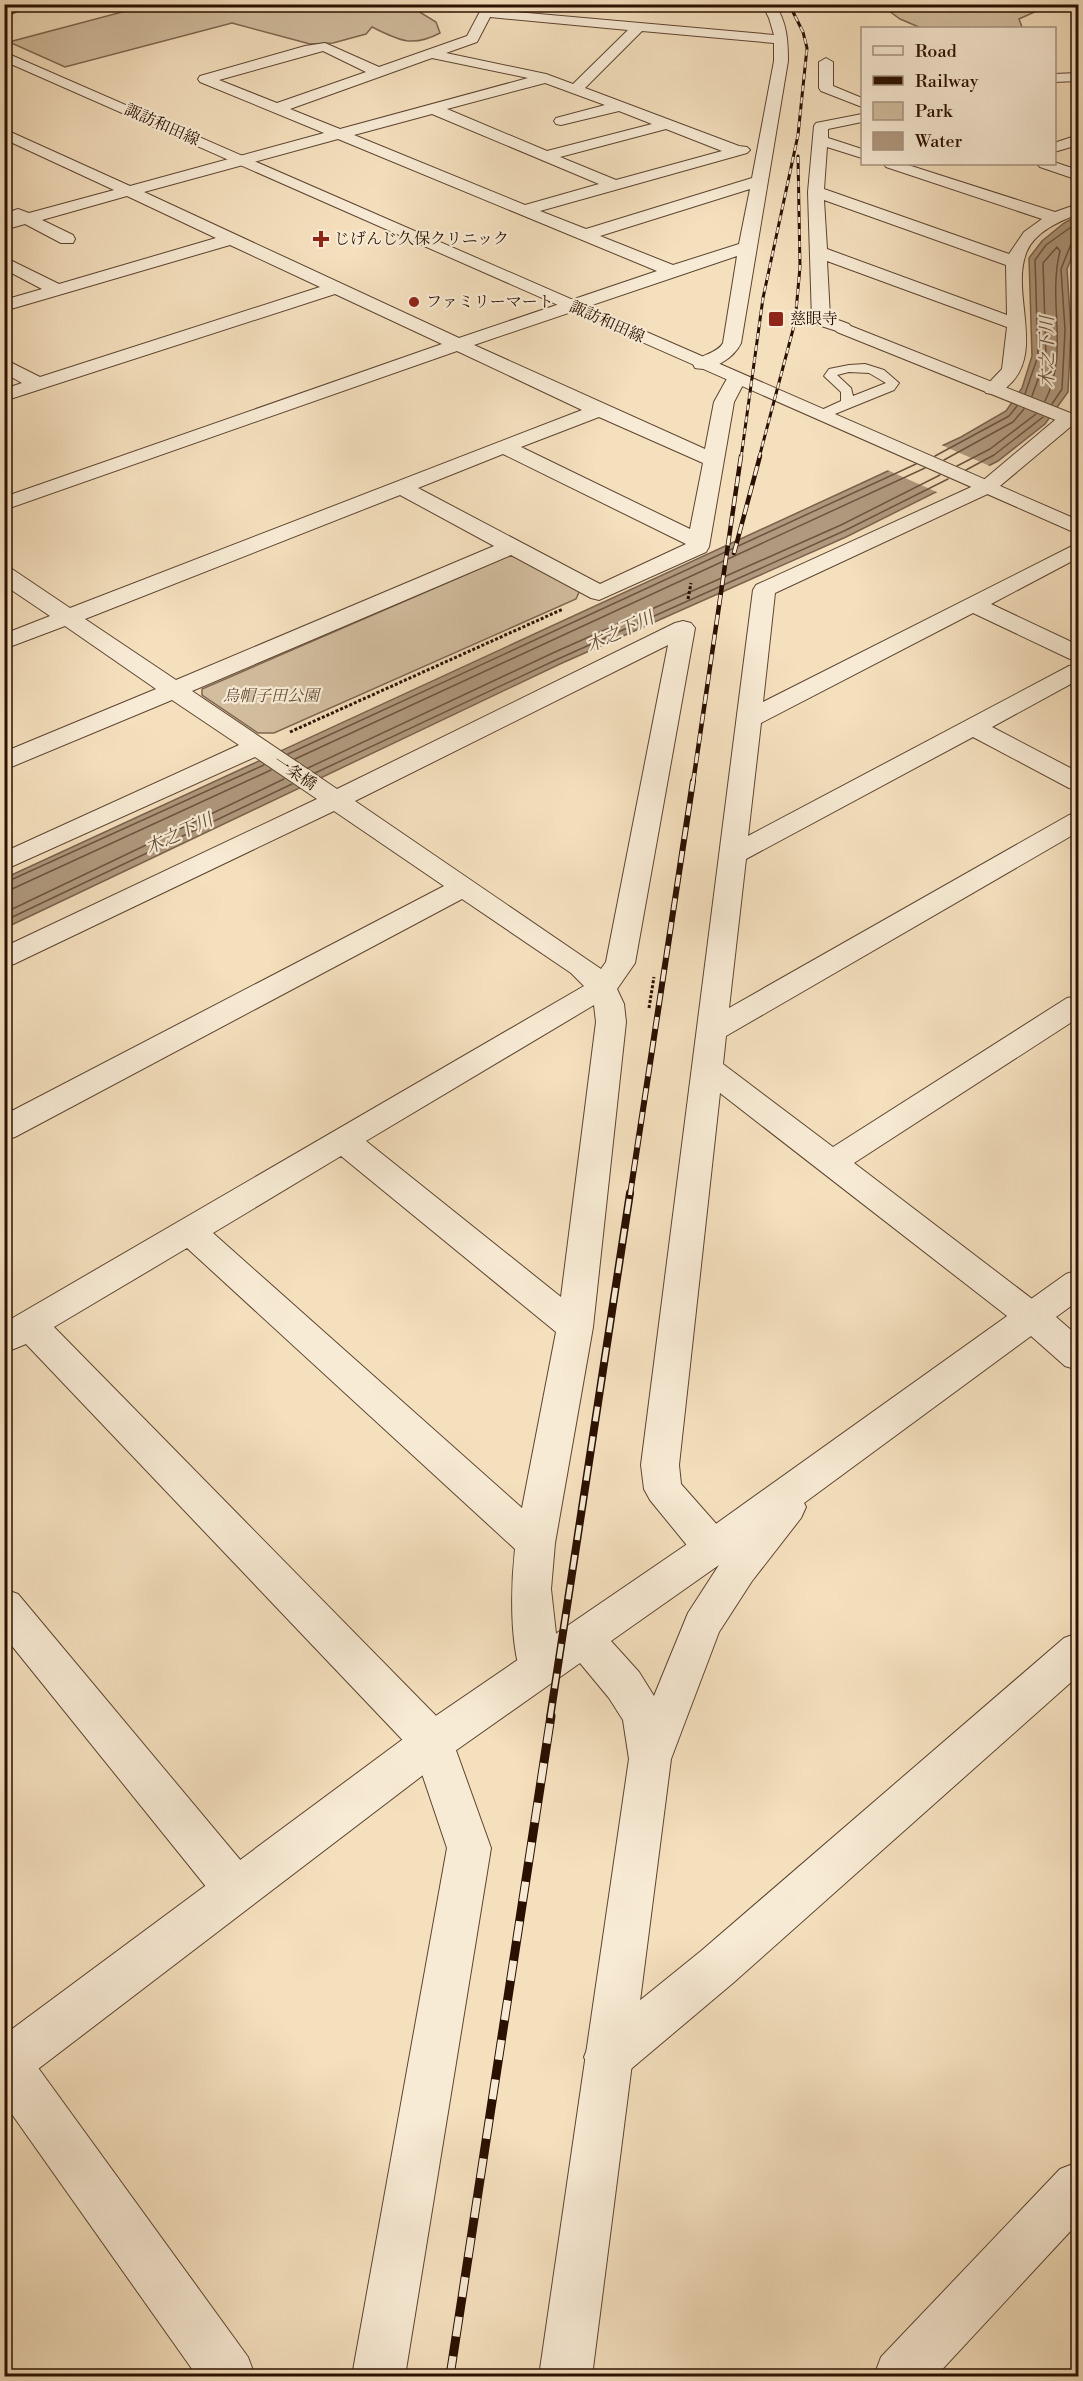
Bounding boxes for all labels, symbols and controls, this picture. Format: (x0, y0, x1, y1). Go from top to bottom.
legend (861, 27, 1056, 165)
text: Road (915, 40, 958, 63)
text: Railway (915, 70, 979, 93)
street label: 諏訪和田線 (121, 100, 203, 150)
text: Park (915, 100, 954, 123)
text: Water (914, 130, 963, 153)
place label: じげんじ久保クリニック (334, 229, 509, 249)
marker: じげんじ久保クリニック (312, 230, 330, 248)
place label: ファミリーマート (426, 292, 554, 312)
marker: ファミリーマート (407, 295, 421, 309)
street label: 諏訪和田線 (566, 297, 648, 347)
place label: 慈眼寺 (790, 309, 838, 329)
marker: 慈眼寺 (767, 310, 785, 328)
water label: 木之下川 (1036, 314, 1059, 388)
water label: 木之下川 (583, 606, 659, 658)
park label: 烏帽子田公園 (223, 686, 322, 706)
street label: 一条橋 (270, 751, 320, 795)
water label: 木之下川 (142, 808, 218, 860)

